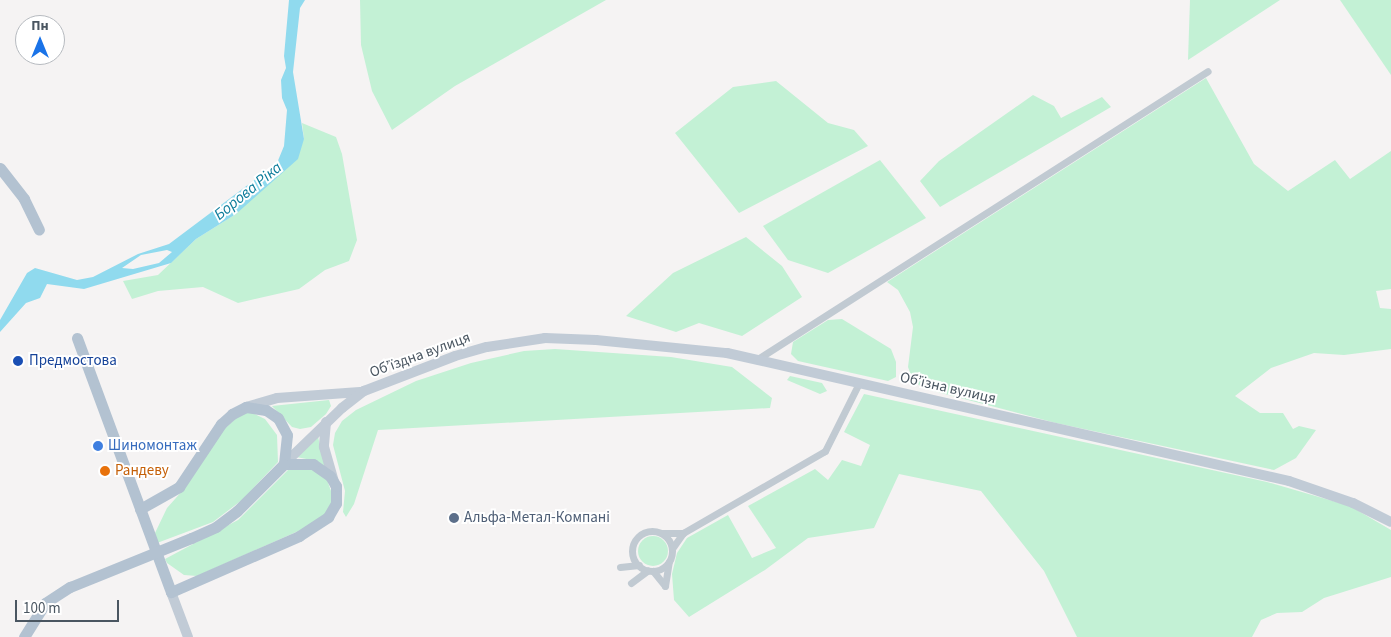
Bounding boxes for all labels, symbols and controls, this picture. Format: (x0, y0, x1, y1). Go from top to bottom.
north arrow (15, 15, 65, 65)
text: Пн (31, 16, 49, 36)
water label: Борова Ріка (210, 158, 286, 224)
street label: Об’їздна вулиця (367, 328, 473, 382)
place label: Предмостова (29, 352, 117, 370)
marker: Предмостова (11, 354, 25, 368)
street label: Об’їзна вулиця (898, 368, 998, 408)
place label: Шиномонтаж (108, 437, 197, 455)
marker: Шиномонтаж (92, 440, 104, 452)
place label: Рандеву (115, 462, 169, 480)
marker: Рандеву (99, 465, 111, 477)
place label: Альфа-Метал-Компані (464, 509, 610, 527)
marker: Альфа-Метал-Компані (448, 512, 460, 524)
scale bar (18, 590, 121, 622)
text: 100 m (23, 598, 61, 619)

